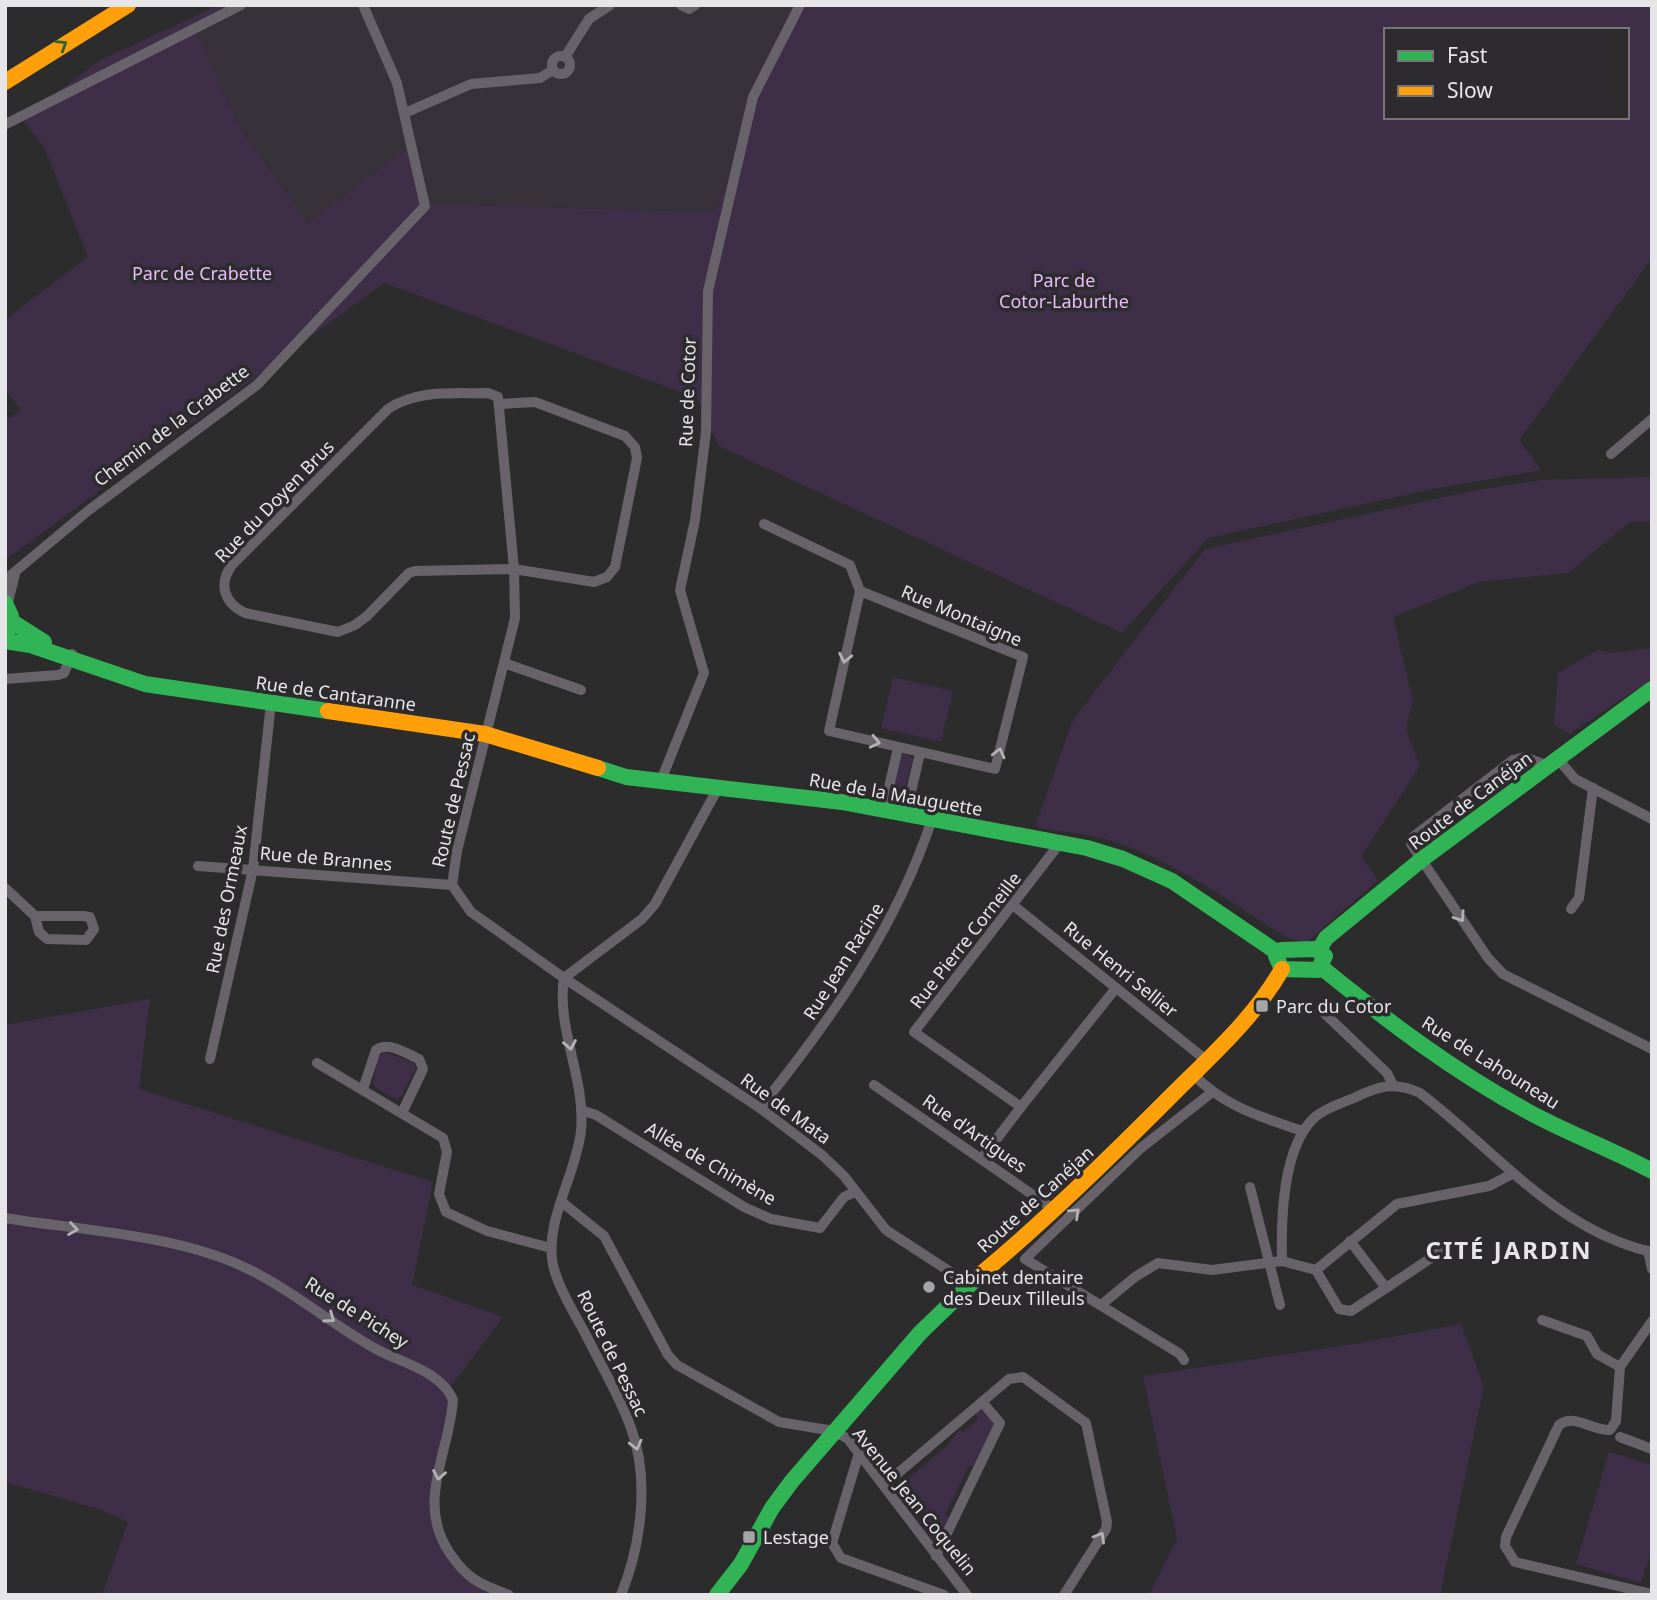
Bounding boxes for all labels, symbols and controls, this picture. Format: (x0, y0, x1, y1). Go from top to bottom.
legend (1384, 28, 1629, 119)
one-way arrow (55, 40, 68, 53)
text: Fast (1447, 41, 1488, 69)
text: Slow (1447, 76, 1493, 104)
park label: Parc de Crabette (132, 261, 272, 285)
park label: Parc de Cotor-Laburthe (999, 268, 1129, 313)
street label: Rue de Cotor (673, 336, 701, 447)
street label: Chemin de la Crabette (89, 359, 253, 491)
street label: Rue du Doyen Brus (209, 434, 339, 568)
street label: Rue Montaigne (898, 579, 1026, 651)
one-way arrow (839, 652, 854, 664)
street label: Rue de Cantaranne (254, 670, 418, 716)
street label: Route de Pessac (426, 730, 480, 870)
one-way arrow (869, 734, 881, 748)
street label: Route de Canéjan (1403, 746, 1537, 854)
one-way arrow (991, 747, 1005, 759)
street label: Rue de la Mauguette (807, 767, 985, 821)
street label: Rue des Ormeaux (200, 822, 252, 975)
street label: Rue de Brannes (259, 840, 393, 876)
street label: Rue Pierre Corneille (904, 867, 1026, 1013)
street label: Rue Jean Racine (797, 898, 889, 1024)
one-way arrow (1452, 909, 1464, 922)
street label: Rue Henri Sellier (1059, 916, 1183, 1023)
place label: Parc du Cotor (1276, 994, 1392, 1018)
marker: Parc du Cotor (1254, 998, 1270, 1014)
street label: Rue de Lahouneau (1418, 1010, 1564, 1114)
one-way arrow (561, 1039, 576, 1051)
street label: Rue de Mata (736, 1067, 836, 1149)
street label: Rue d'Artigues (918, 1088, 1032, 1178)
street label: Allée de Chimène (641, 1116, 781, 1210)
street label: Route de Canéjan (972, 1140, 1098, 1258)
one-way arrow (1067, 1208, 1080, 1221)
one-way arrow (67, 1221, 79, 1236)
district label: CITÉ JARDIN (1426, 1233, 1592, 1266)
place label: Cabinet dentaire des Deux Tilleuls (943, 1265, 1085, 1310)
street label: Rue de Pichey (301, 1271, 414, 1354)
marker: Cabinet dentaire des Deux Tilleuls (921, 1279, 937, 1295)
street label: Route de Pessac (572, 1286, 654, 1420)
one-way arrow (322, 1310, 335, 1322)
street label: Avenue Jean Coquelin (848, 1422, 982, 1580)
one-way arrow (628, 1439, 642, 1451)
one-way arrow (432, 1469, 447, 1481)
place label: Lestage (763, 1525, 829, 1549)
marker: Lestage (741, 1529, 757, 1545)
one-way arrow (1092, 1532, 1105, 1545)

